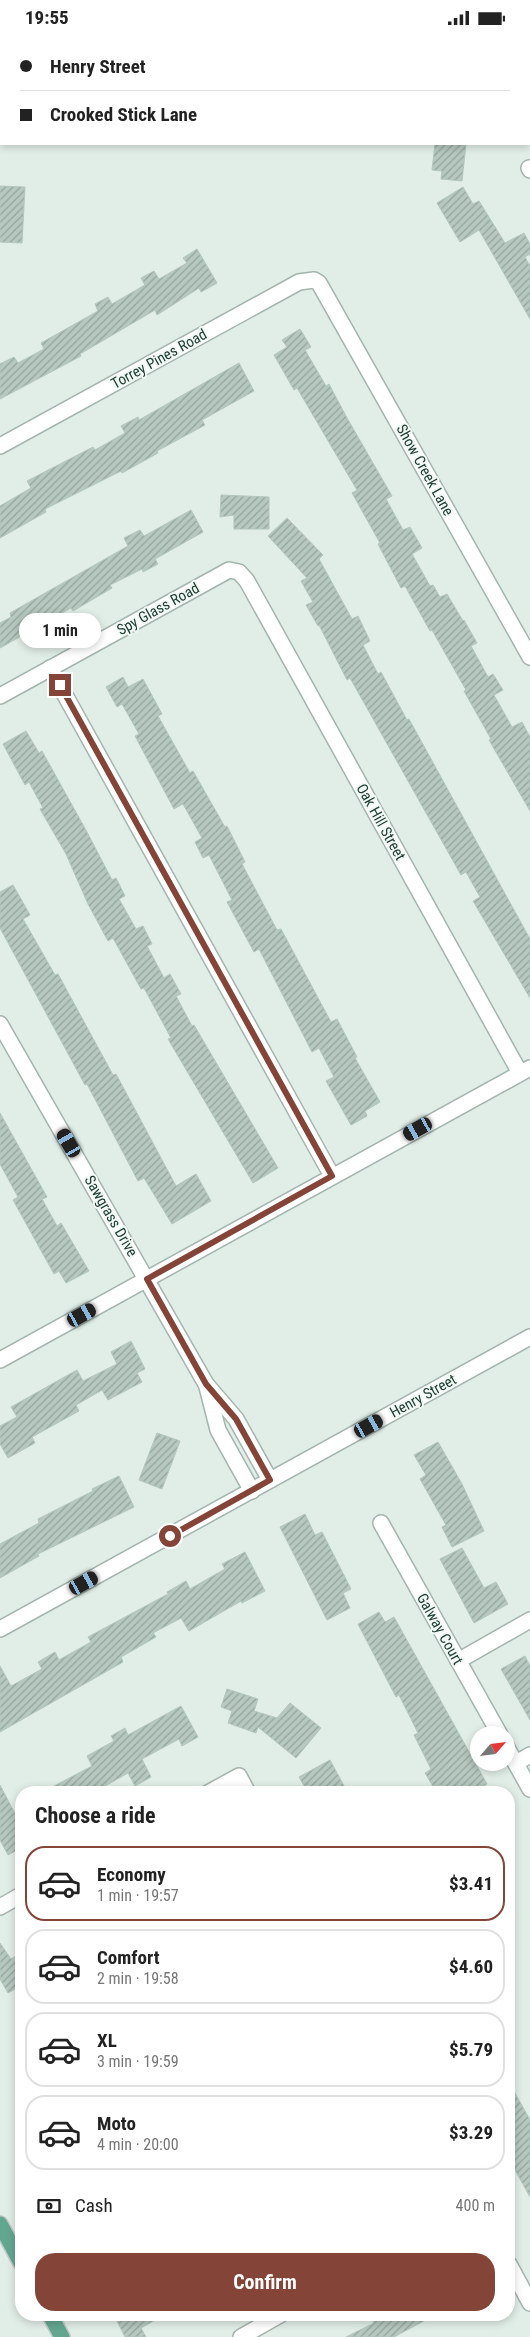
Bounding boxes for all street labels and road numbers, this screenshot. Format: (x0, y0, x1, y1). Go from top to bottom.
street label: Torrey Pines Road (108, 325, 210, 393)
street label: Show Creek Lane (393, 421, 457, 519)
street label: Spy Glass Road (114, 579, 202, 639)
street label: Oak Hill Street (353, 781, 409, 863)
street label: Sawgrass Drive (81, 1172, 141, 1260)
street label: Henry Street (387, 1370, 459, 1422)
street label: Galway Court (413, 1590, 467, 1668)

